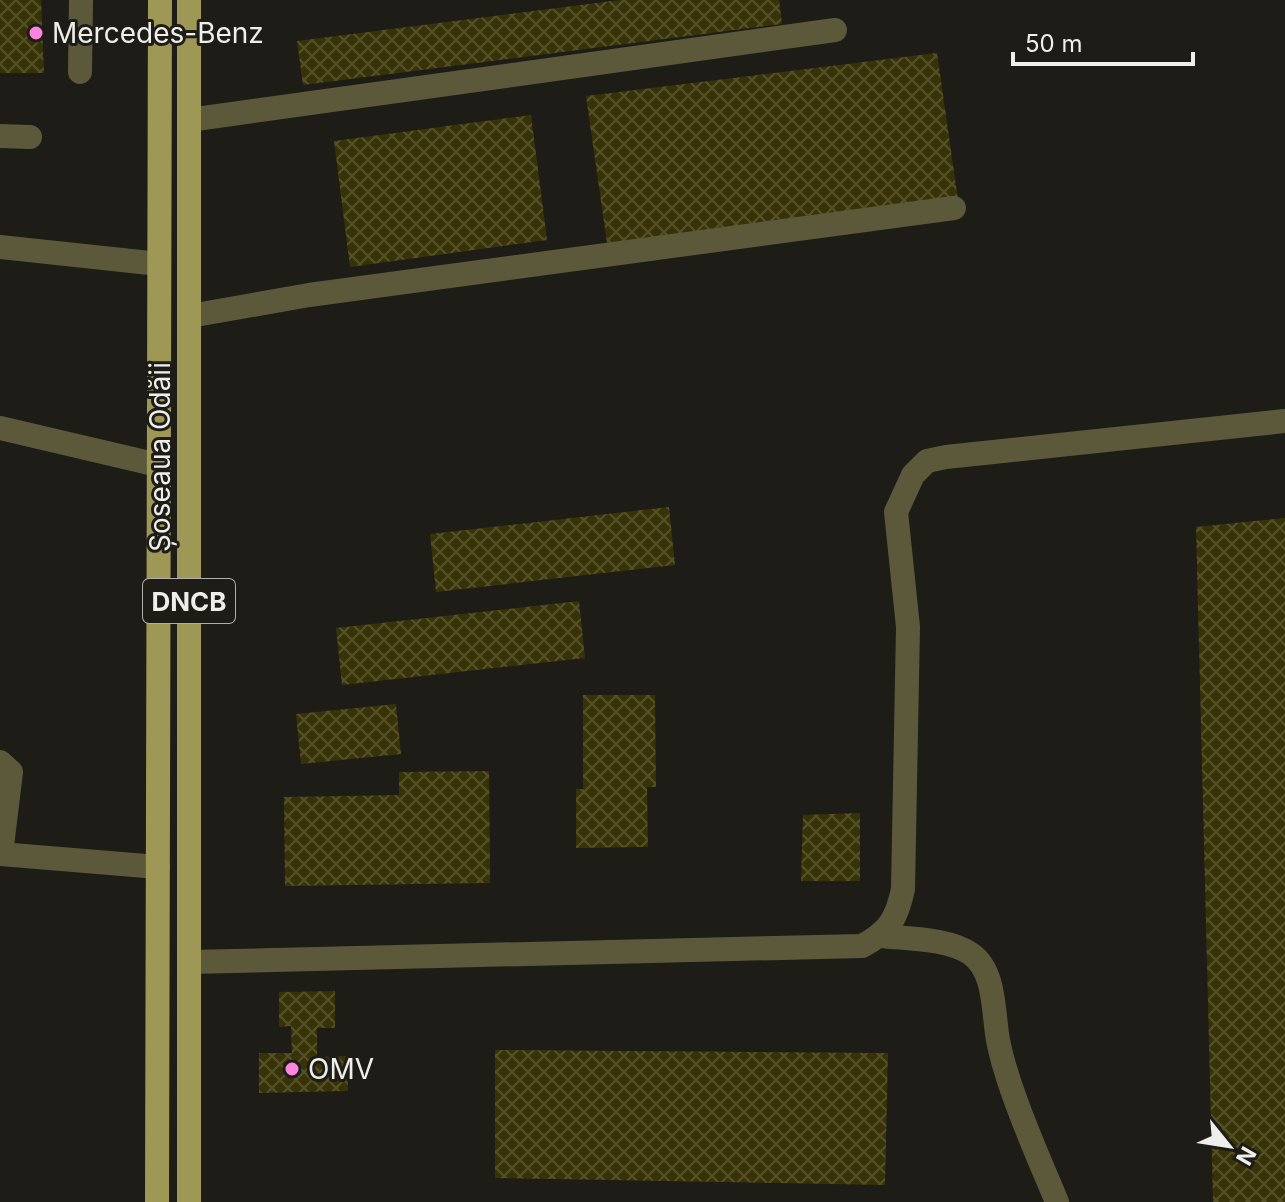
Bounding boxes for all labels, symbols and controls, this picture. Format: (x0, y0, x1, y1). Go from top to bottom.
place label: Mercedes-Benz (52, 16, 264, 50)
scale bar (1013, 16, 1193, 66)
marker: Mercedes-Benz (27, 24, 45, 42)
text: 50 m (1025, 29, 1083, 58)
street label: Șoseaua Odăii (143, 362, 177, 552)
road number: DNCB (143, 579, 235, 623)
place label: OMV (308, 1052, 374, 1086)
marker: OMV (283, 1060, 301, 1078)
north arrow (1189, 1106, 1269, 1186)
text: N (1231, 1142, 1262, 1170)

